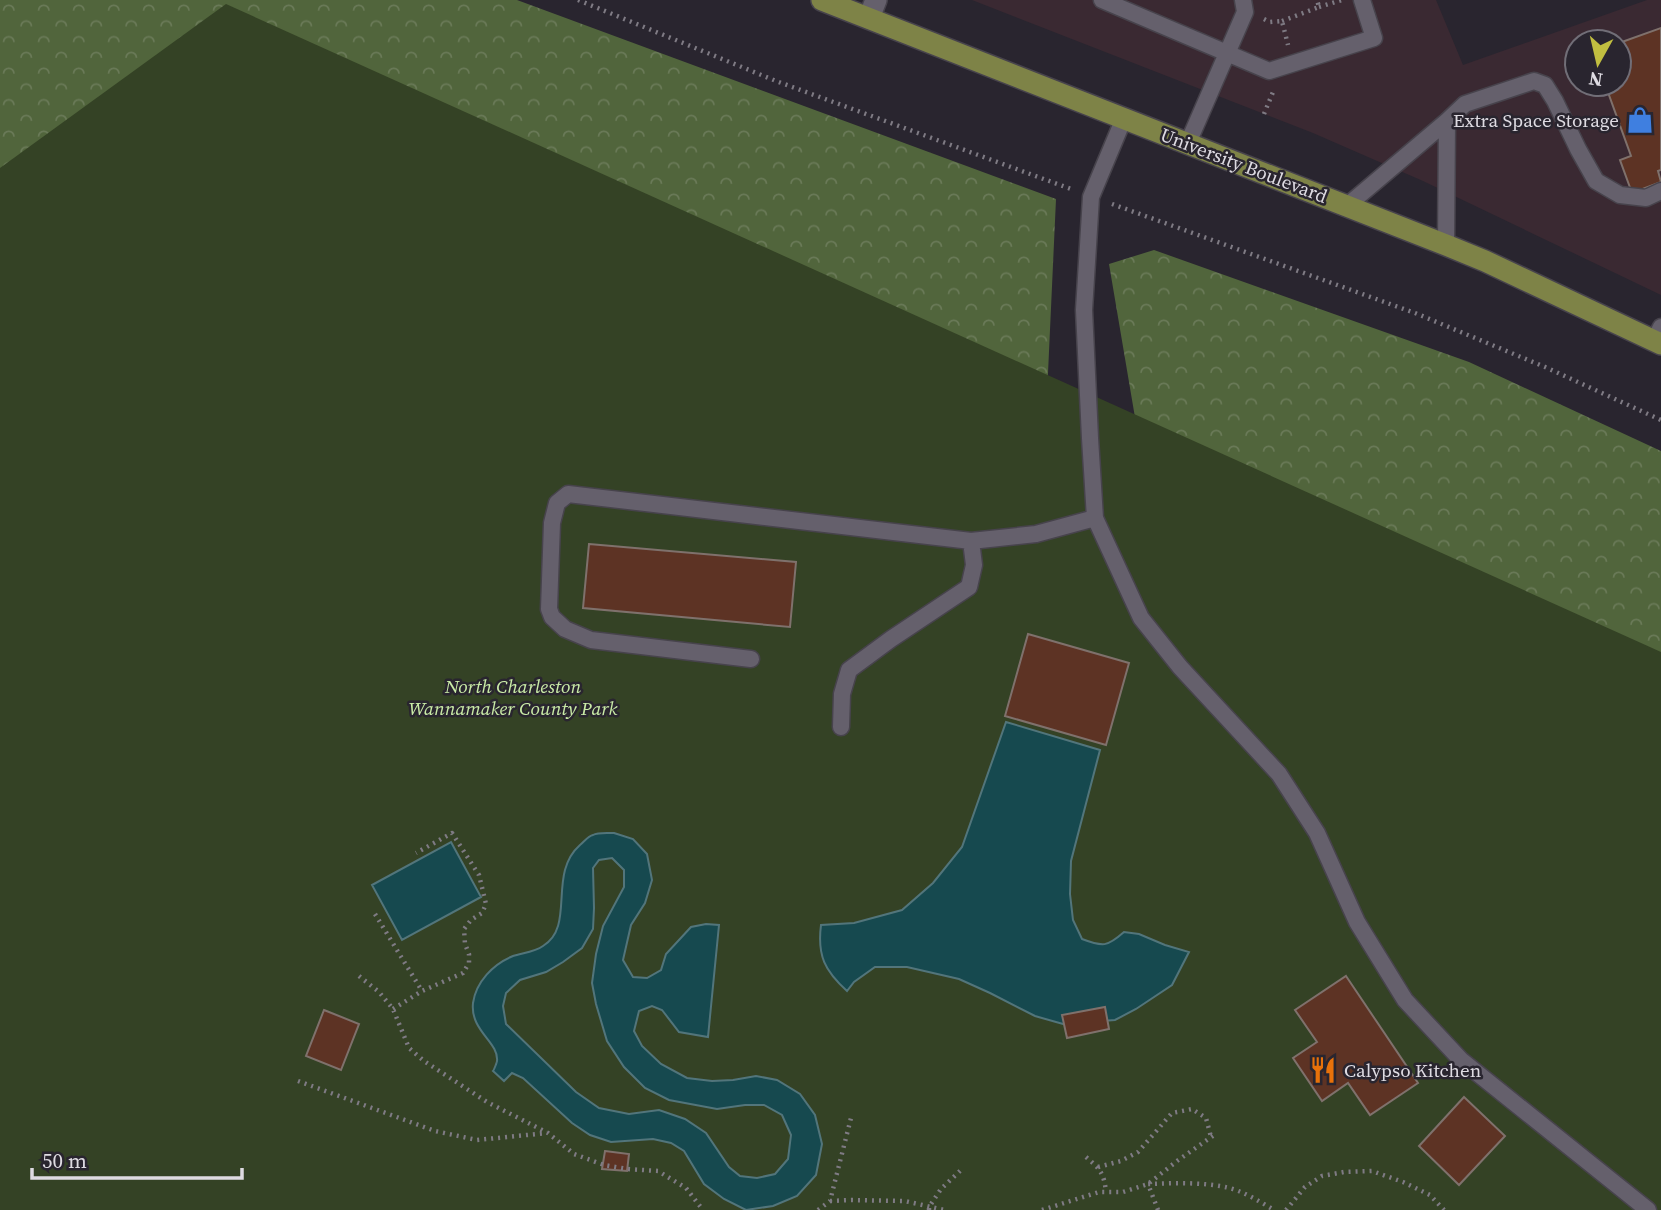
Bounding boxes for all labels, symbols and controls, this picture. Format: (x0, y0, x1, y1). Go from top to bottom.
north arrow (1563, 28, 1633, 98)
text: N (1587, 66, 1604, 94)
shop icon: Extra Space Storage (1625, 105, 1655, 135)
place label: Extra Space Storage (1453, 107, 1619, 133)
street label: University Boulevard (1157, 121, 1332, 209)
park label: North Charleston Wannamaker County Park (408, 673, 618, 721)
restaurant icon: Calypso Kitchen (1308, 1055, 1338, 1085)
place label: Calypso Kitchen (1344, 1057, 1481, 1083)
scale bar (32, 1136, 242, 1180)
text: 50 m (42, 1146, 87, 1175)

